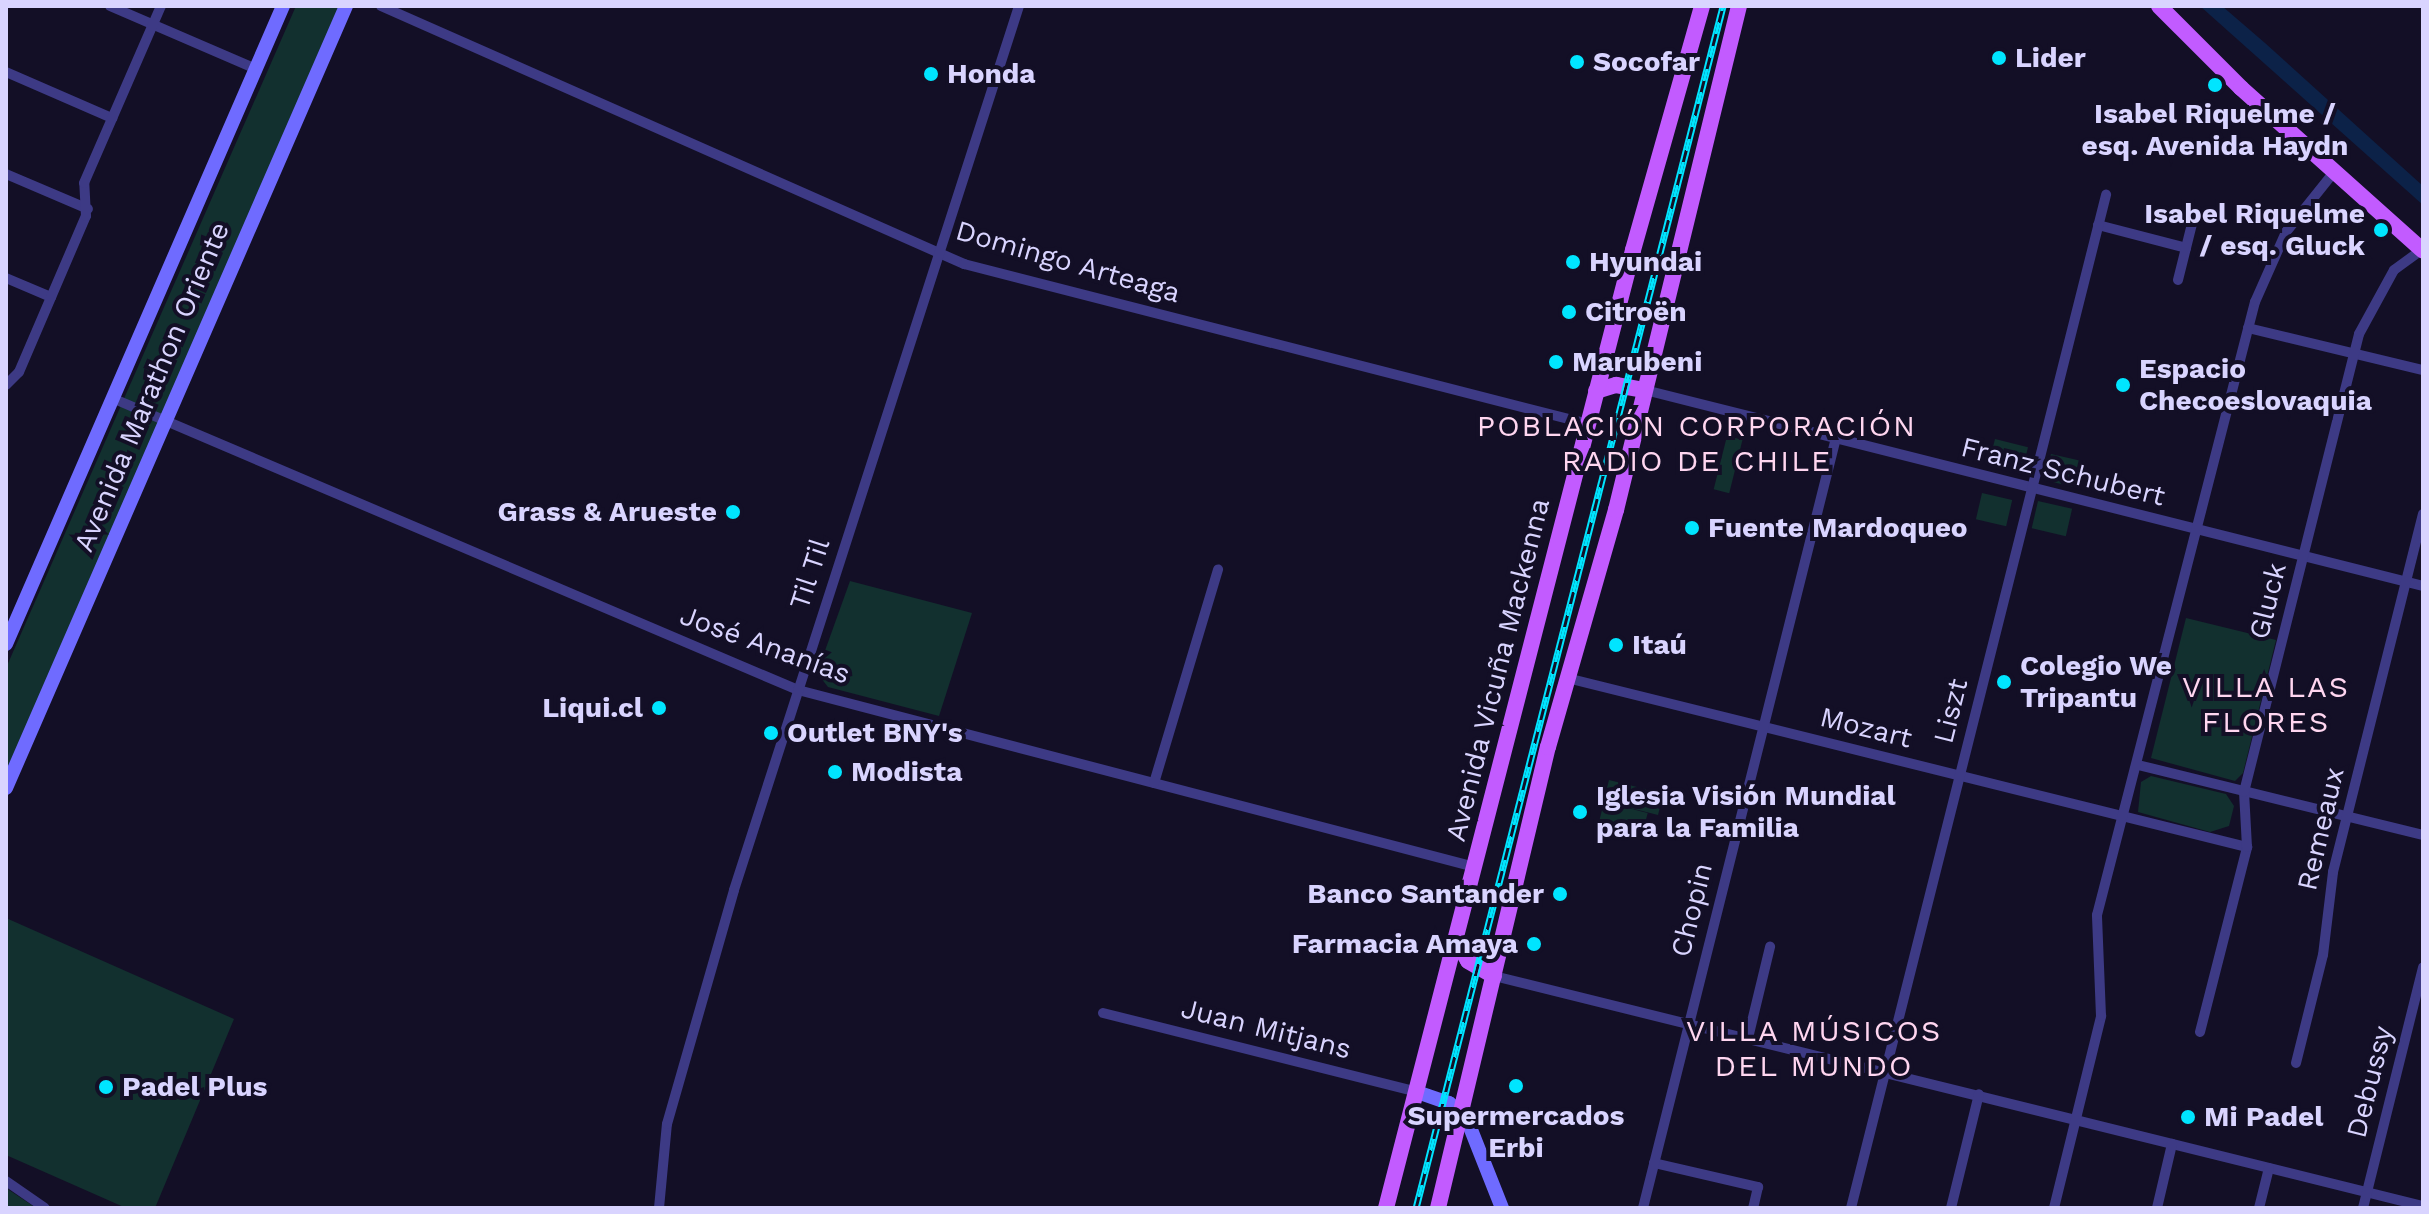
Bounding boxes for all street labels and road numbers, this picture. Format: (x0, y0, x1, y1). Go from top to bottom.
street label: Domingo Arteaga (951, 214, 1185, 310)
street label: Avenida Marathon Oriente (67, 217, 237, 557)
street label: Franz Schubert (1958, 430, 2168, 514)
street label: Avenida Vicuña Mackenna (1439, 494, 1557, 846)
street label: Til Til (783, 533, 837, 615)
street label: Gluck (2242, 559, 2294, 643)
street label: José Ananías (675, 598, 855, 692)
street label: Liszt (1927, 675, 1975, 747)
street label: Mozart (1817, 700, 1915, 756)
street label: Remeaux (2291, 764, 2351, 894)
street label: Chopin (1664, 860, 1720, 960)
street label: Juan Mitjans (1177, 992, 1355, 1066)
street label: Debussy (2340, 1022, 2400, 1142)

